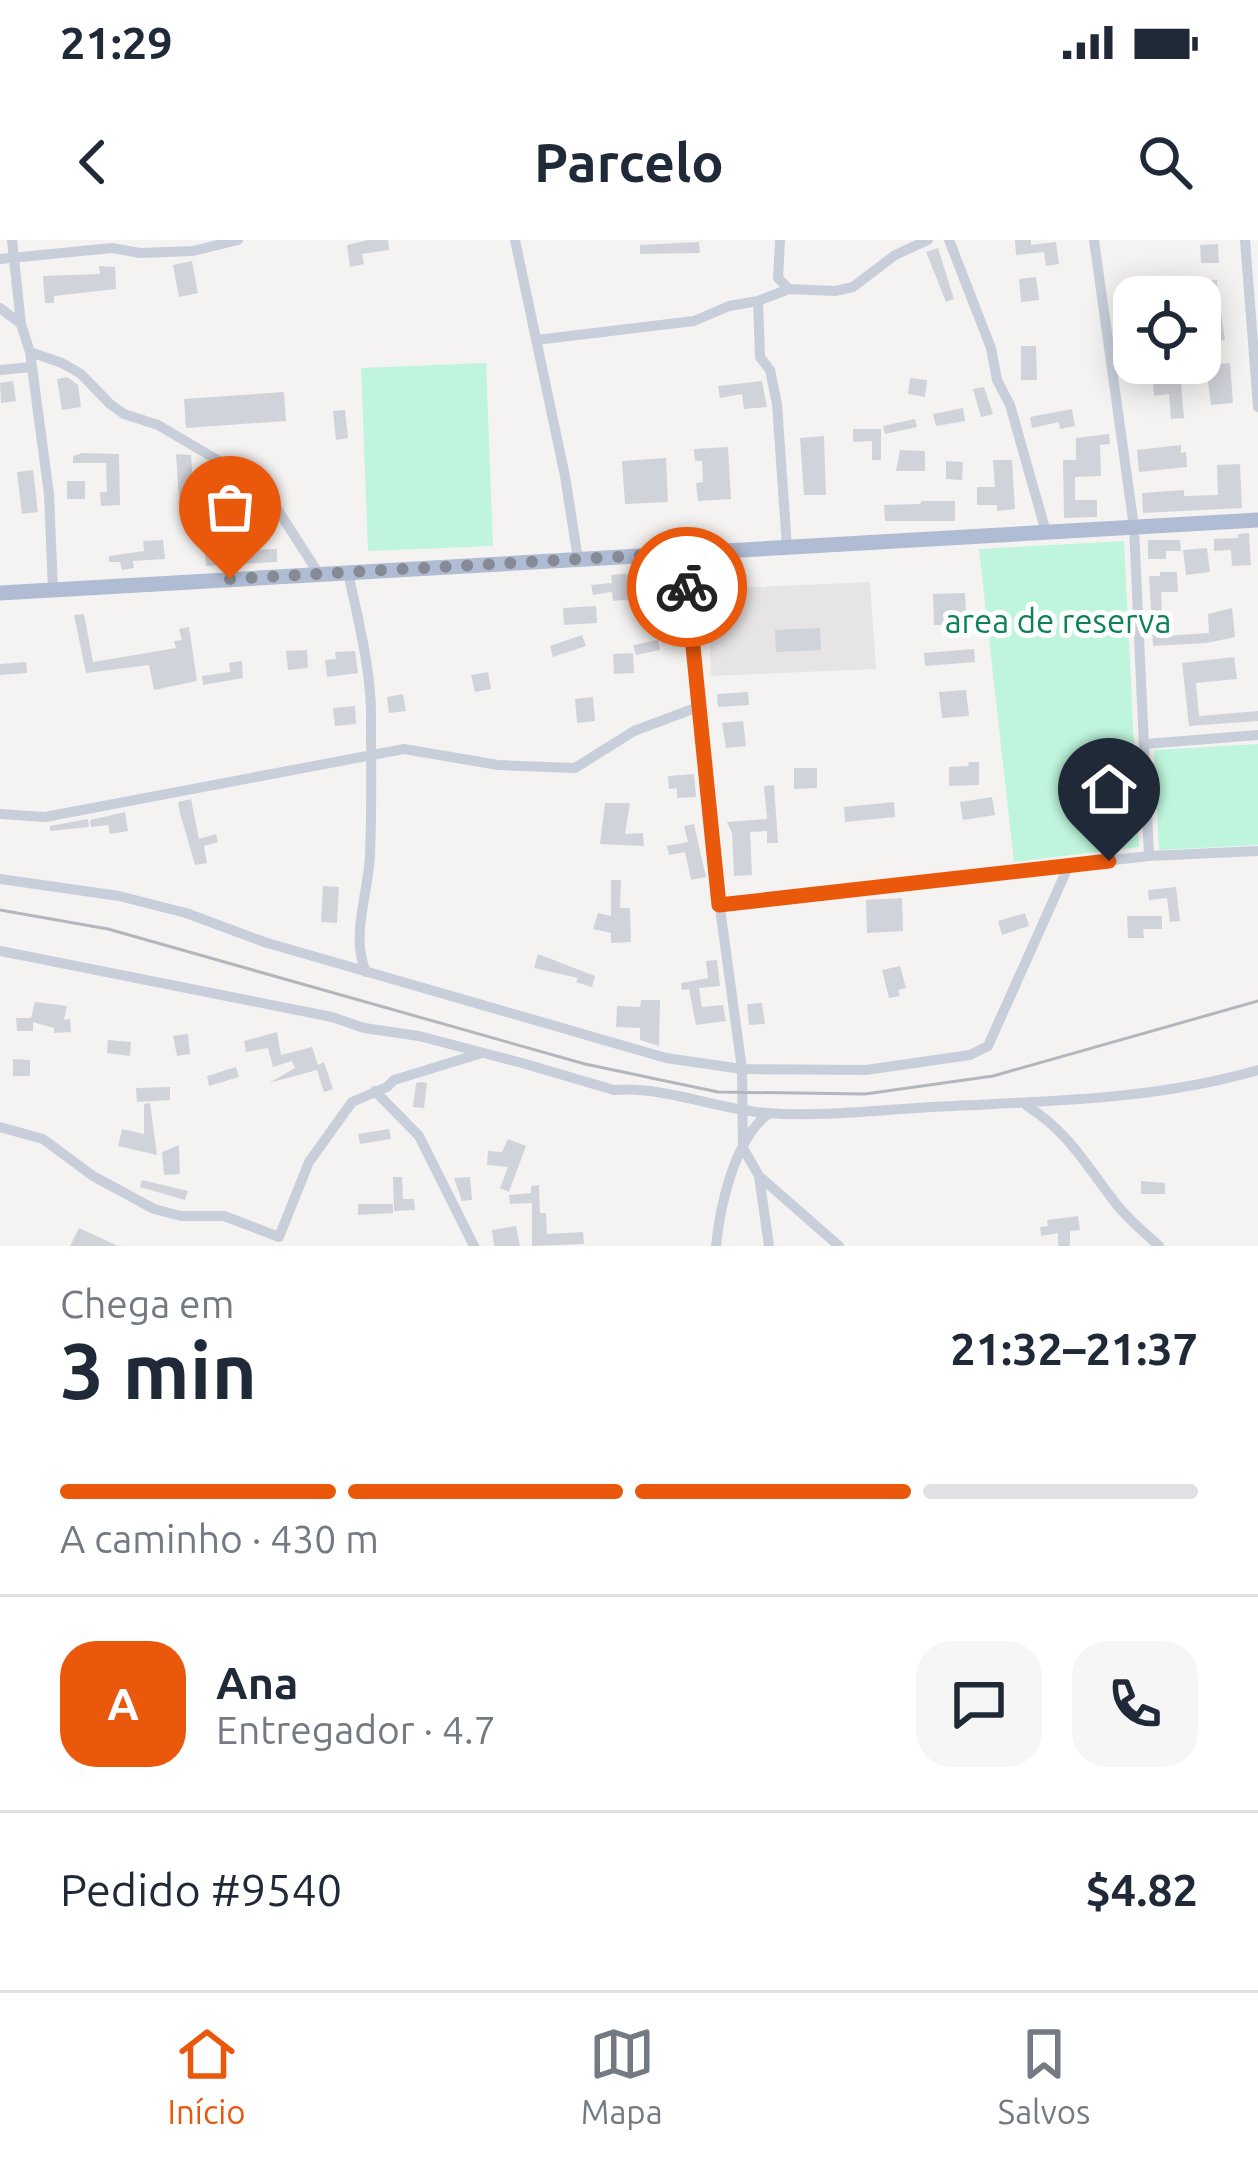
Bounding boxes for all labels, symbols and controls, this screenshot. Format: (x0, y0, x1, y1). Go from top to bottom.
text: 21:29 (60, 17, 173, 68)
icon: back (60, 129, 126, 195)
icon: search (1132, 129, 1198, 195)
text: Parcelo (534, 132, 724, 192)
map controls (1113, 276, 1221, 384)
button: locate (1113, 276, 1221, 384)
pin (179, 456, 281, 579)
icon: bag (197, 474, 263, 540)
courier (627, 527, 747, 647)
icon: bike (654, 554, 720, 620)
park label: area de reserva (945, 602, 1171, 639)
pin (1058, 738, 1160, 861)
icon: home (1076, 756, 1142, 822)
text: Chega em (60, 1282, 234, 1325)
text: 21:32–21:37 (950, 1323, 1198, 1374)
text: 3 min (60, 1326, 257, 1414)
text: A caminho · 430 m (60, 1517, 379, 1560)
button: chat (916, 1641, 1042, 1767)
button: phone (1072, 1641, 1198, 1767)
text: Ana (216, 1657, 298, 1708)
text: A (107, 1678, 139, 1729)
text: Entregador · 4.7 (216, 1708, 496, 1751)
text: Pedido #9540 (60, 1864, 342, 1915)
text: $4.82 (1085, 1864, 1198, 1915)
tab: Início (168, 2021, 246, 2130)
tab: Mapa (581, 2021, 663, 2130)
tab: Salvos (998, 2021, 1090, 2130)

